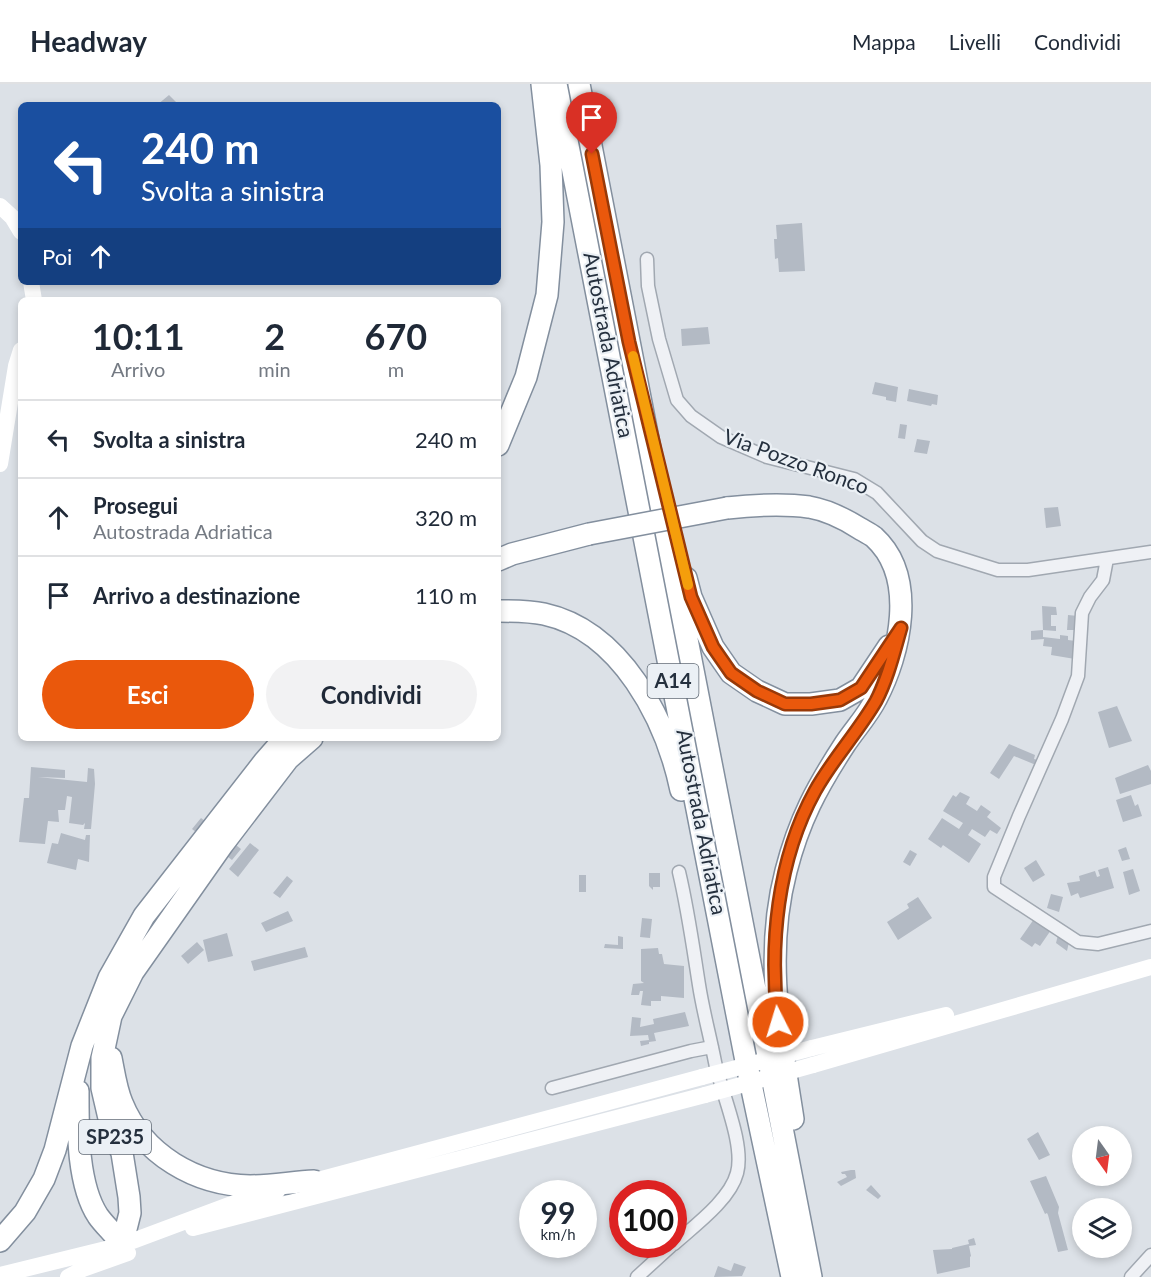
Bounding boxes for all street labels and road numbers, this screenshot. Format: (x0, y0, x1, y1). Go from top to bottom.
street label: Autostrada Adriatica (579, 250, 640, 440)
street label: Via Pozzo Ronco (720, 423, 873, 498)
road number: A14 (648, 664, 698, 698)
street label: Autostrada Adriatica (672, 727, 733, 917)
road number: SP235 (79, 1120, 151, 1154)

